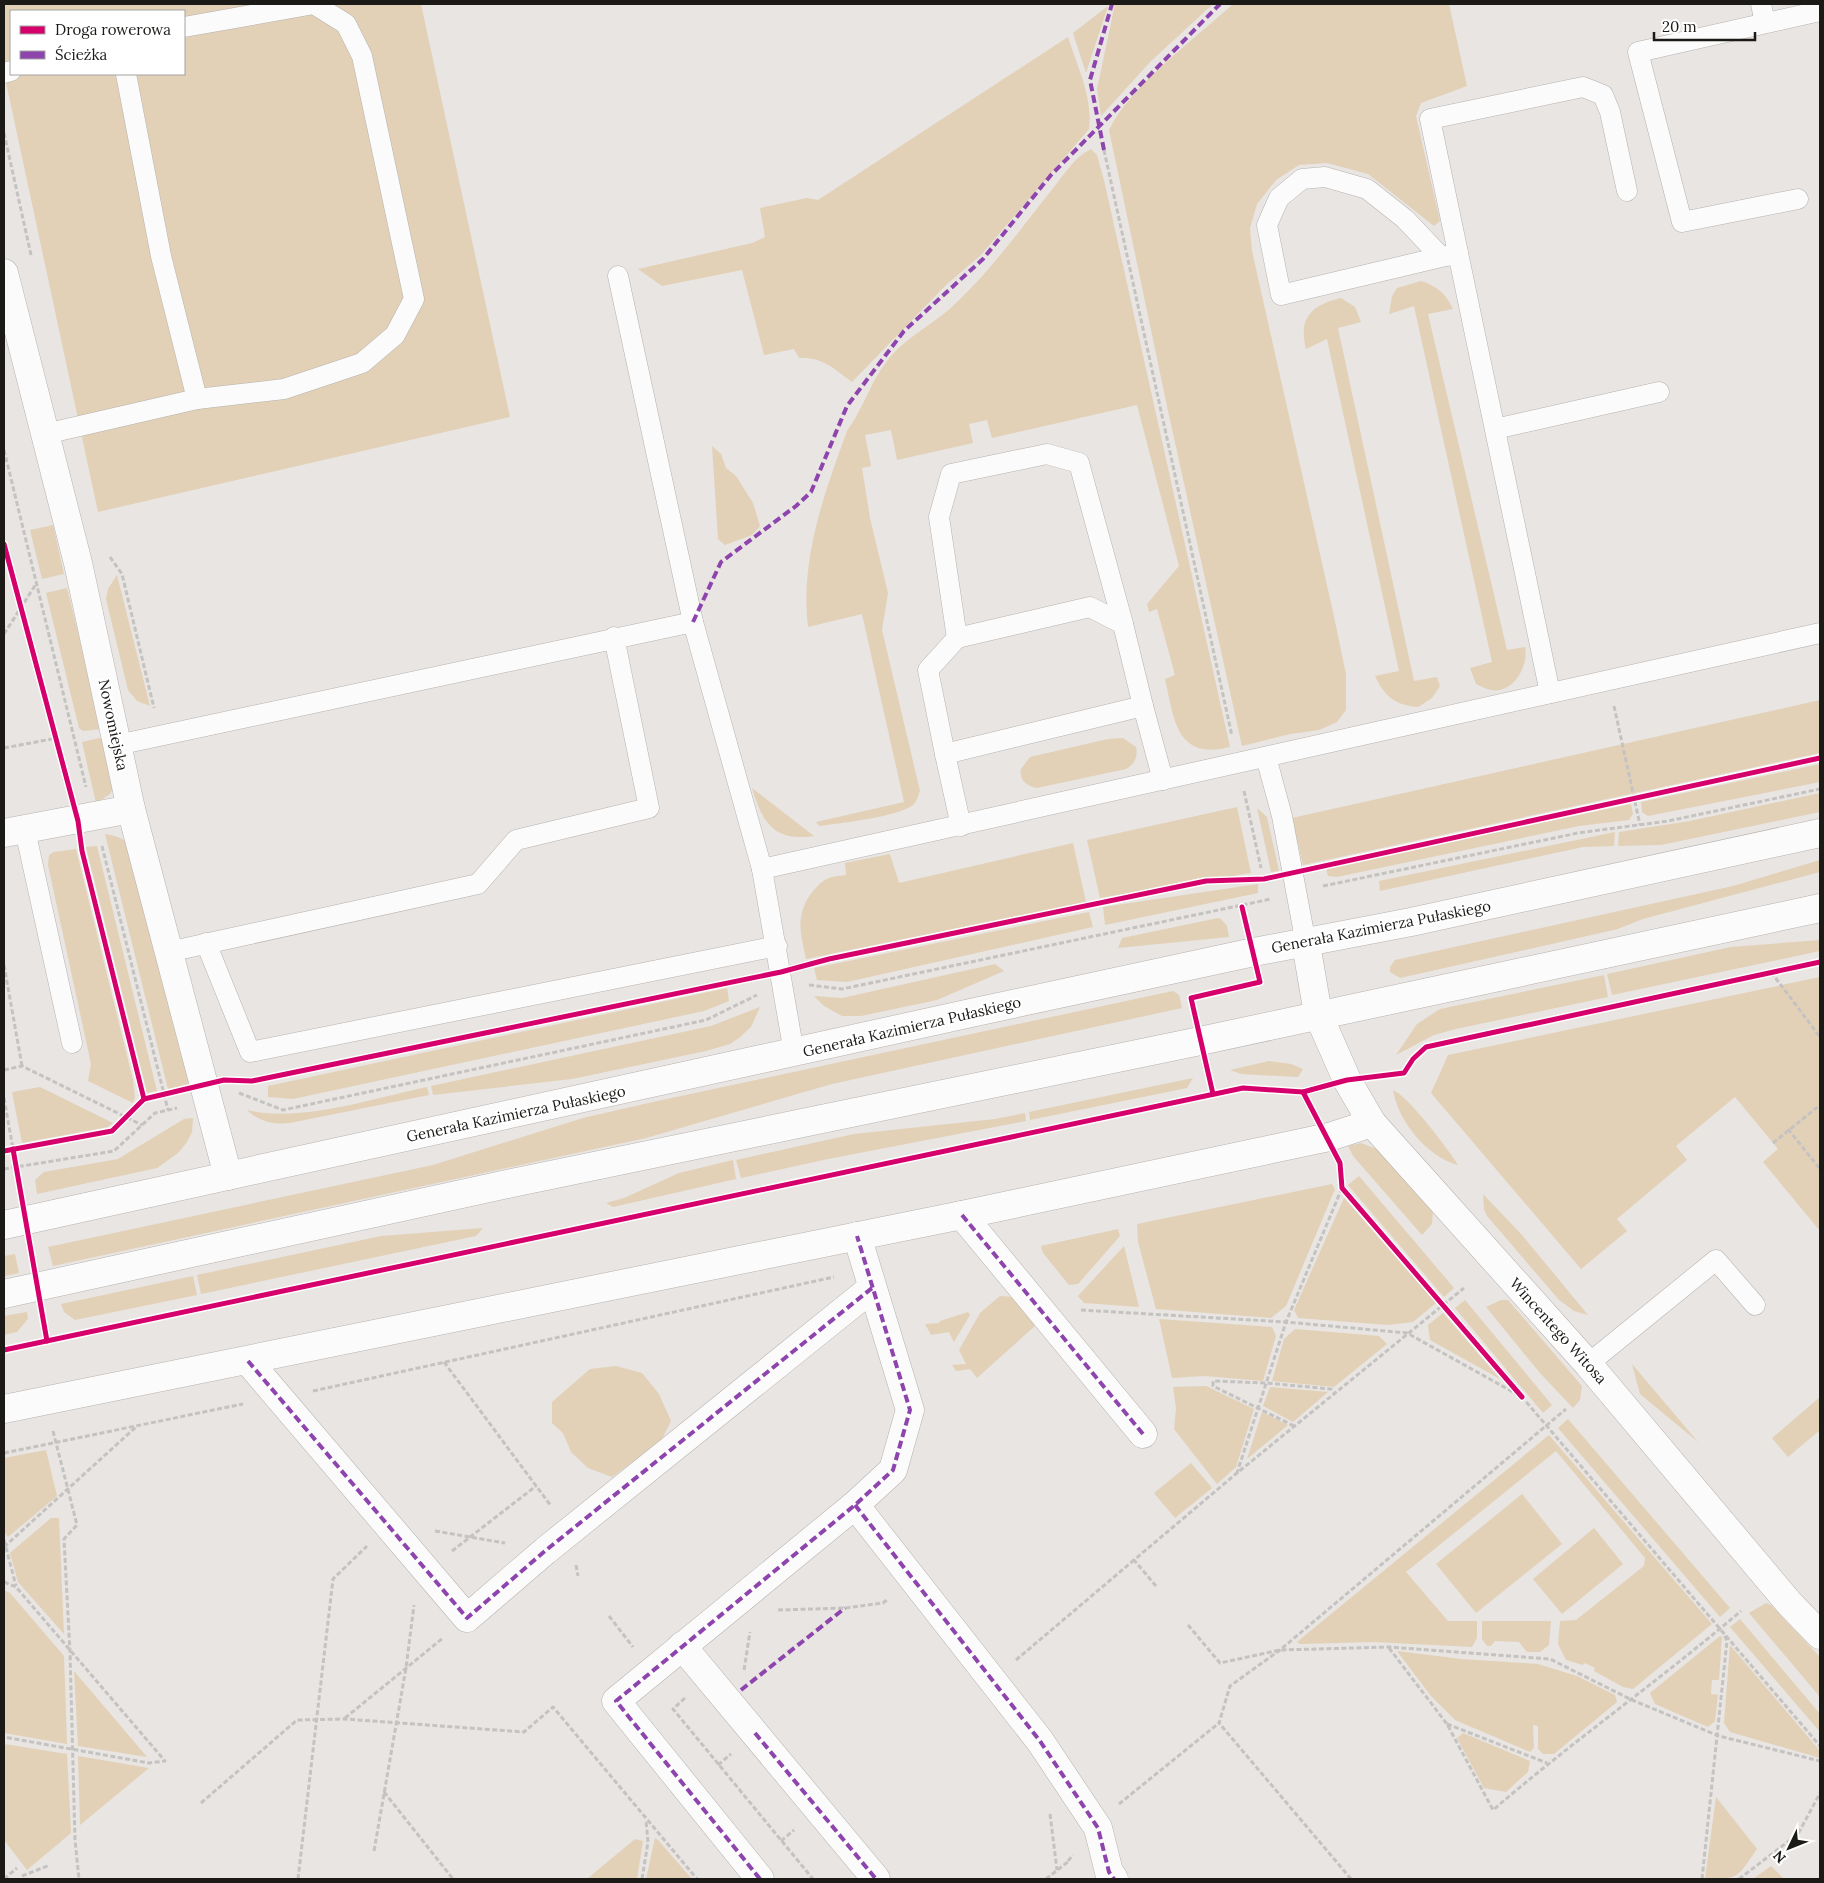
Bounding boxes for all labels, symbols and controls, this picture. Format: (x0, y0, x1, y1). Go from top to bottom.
legend (10, 10, 185, 75)
scale bar (1654, 10, 1755, 42)
text: 20 m (1662, 17, 1697, 36)
text: Droga rowerowa (55, 20, 171, 39)
text: Ścieżka (55, 45, 108, 64)
street label: Nowomiejska (95, 677, 132, 773)
street label: Generała Kazimierza Pułaskiego (1270, 896, 1493, 957)
street label: Generała Kazimierza Pułaskiego (801, 992, 1023, 1061)
street label: Generała Kazimierza Pułaskiego (405, 1081, 627, 1146)
street label: Wincentego Witosa (1506, 1274, 1611, 1388)
north arrow (1764, 1823, 1814, 1873)
text: N (1769, 1847, 1790, 1867)

